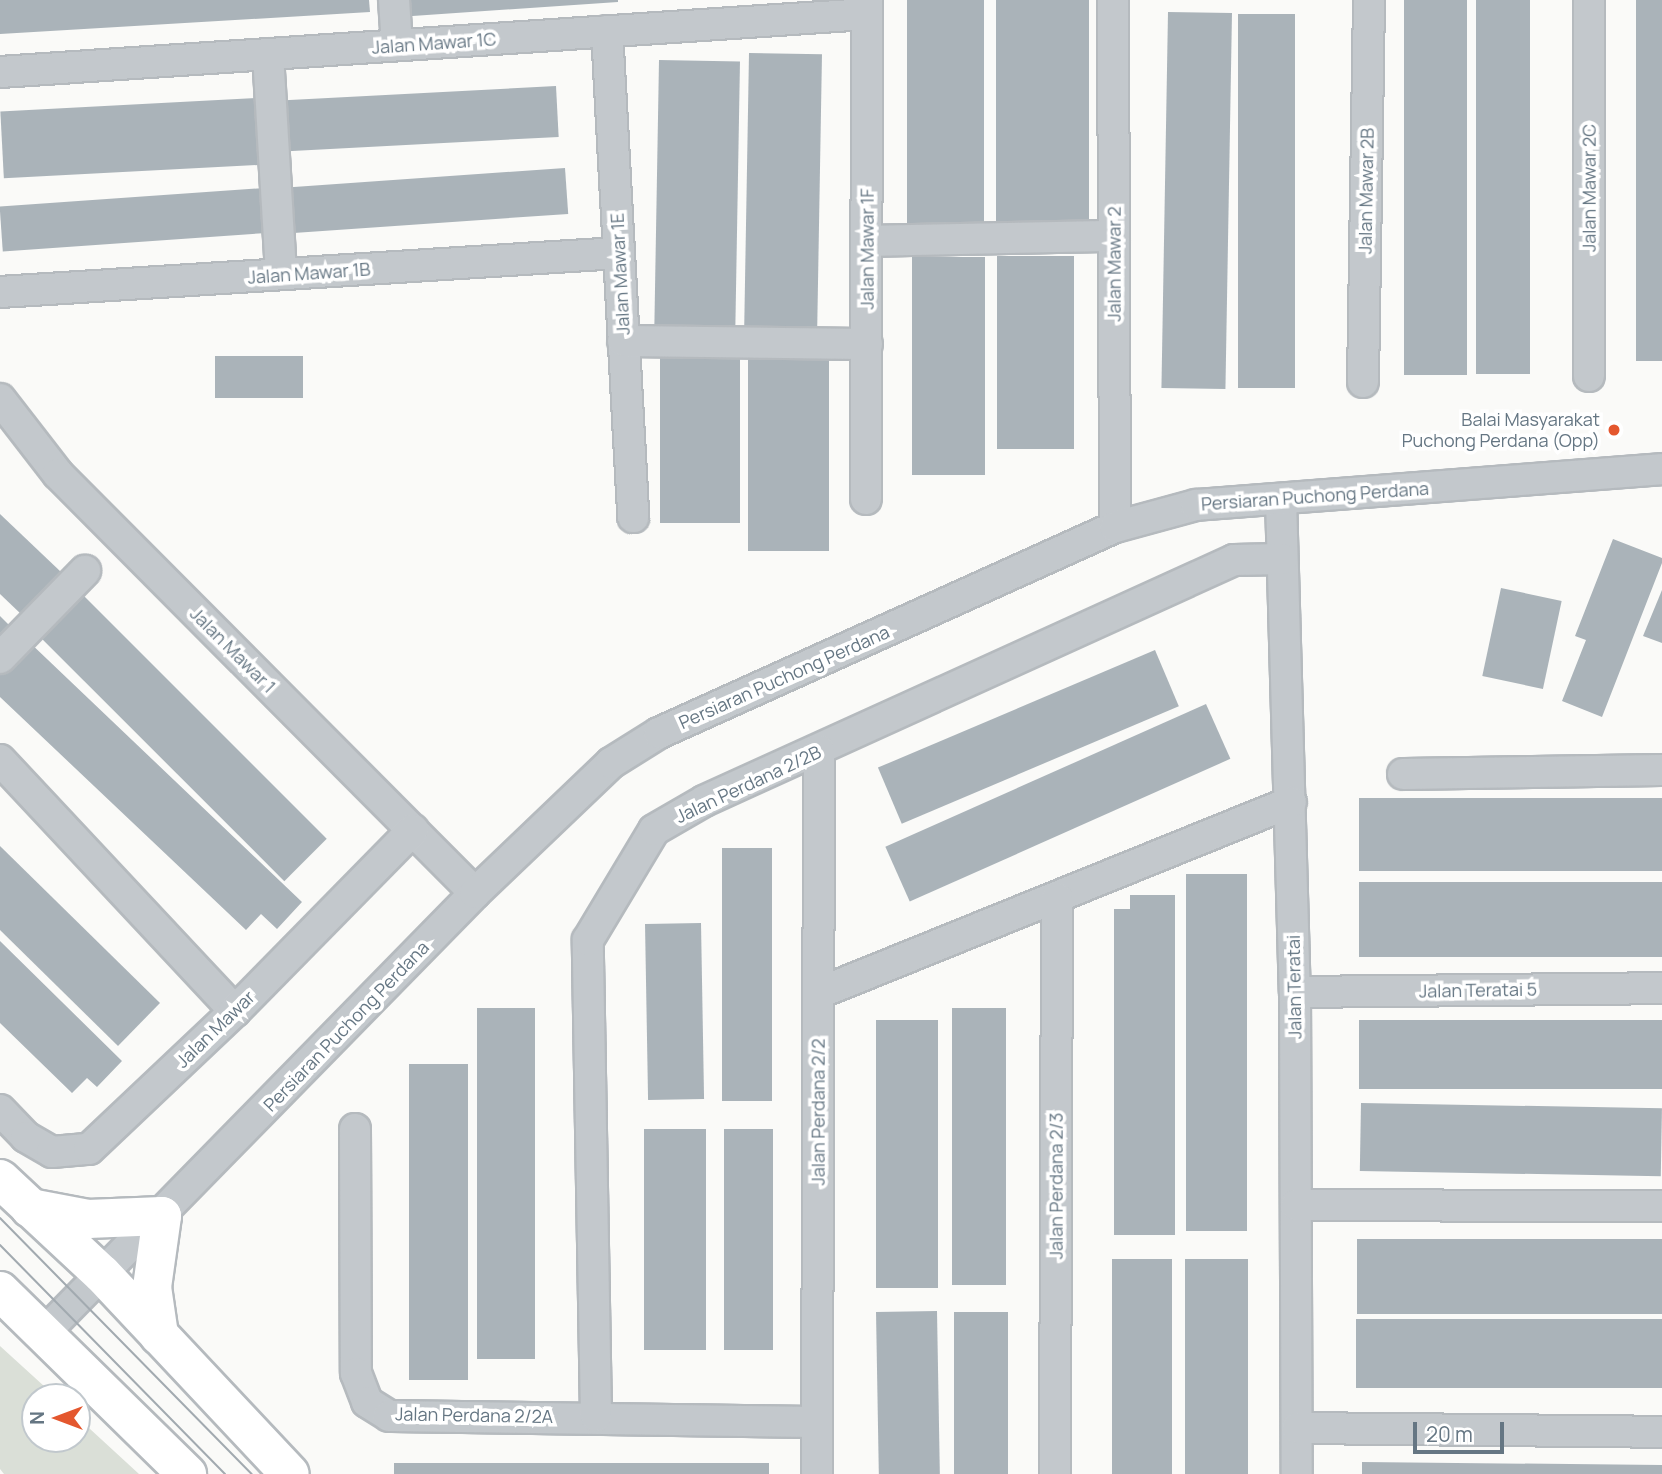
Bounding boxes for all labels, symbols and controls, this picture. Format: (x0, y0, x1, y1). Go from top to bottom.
street label: Jalan Mawar 1C (371, 28, 497, 58)
street label: Jalan Mawar 2C (1578, 124, 1600, 252)
street label: Jalan Mawar 2B (1354, 128, 1378, 254)
street label: Jalan Mawar 1F (856, 188, 878, 310)
street label: Jalan Mawar 2 (1103, 206, 1125, 322)
street label: Jalan Mawar 1E (606, 212, 634, 336)
street label: Jalan Mawar 1B (247, 258, 371, 288)
place label: Balai Masyarakat Puchong Perdana (Opp) (1402, 409, 1600, 452)
marker: Balai Masyarakat Puchong Perdana (Opp) (1606, 422, 1622, 438)
street label: Persiaran Puchong Perdana (1200, 477, 1430, 515)
street label: Jalan Mawar 1 (186, 603, 280, 697)
street label: Persiaran Puchong Perdana (675, 621, 893, 733)
street label: Jalan Perdana 2/2B (672, 741, 824, 827)
street label: Jalan Teratai (1282, 935, 1306, 1039)
street label: Persiaran Puchong Perdana (259, 936, 433, 1116)
street label: Jalan Teratai 5 (1419, 978, 1537, 1002)
street label: Jalan Mawar (171, 986, 259, 1072)
street label: Jalan Perdana 2/2 (807, 1039, 829, 1185)
street label: Jalan Perdana 2/3 (1045, 1113, 1067, 1259)
north arrow (21, 1383, 91, 1453)
street label: Jalan Perdana 2/2A (395, 1403, 553, 1427)
scale bar (1417, 1408, 1508, 1452)
text: N (24, 1411, 50, 1425)
text: 20 m (1426, 1420, 1473, 1448)

